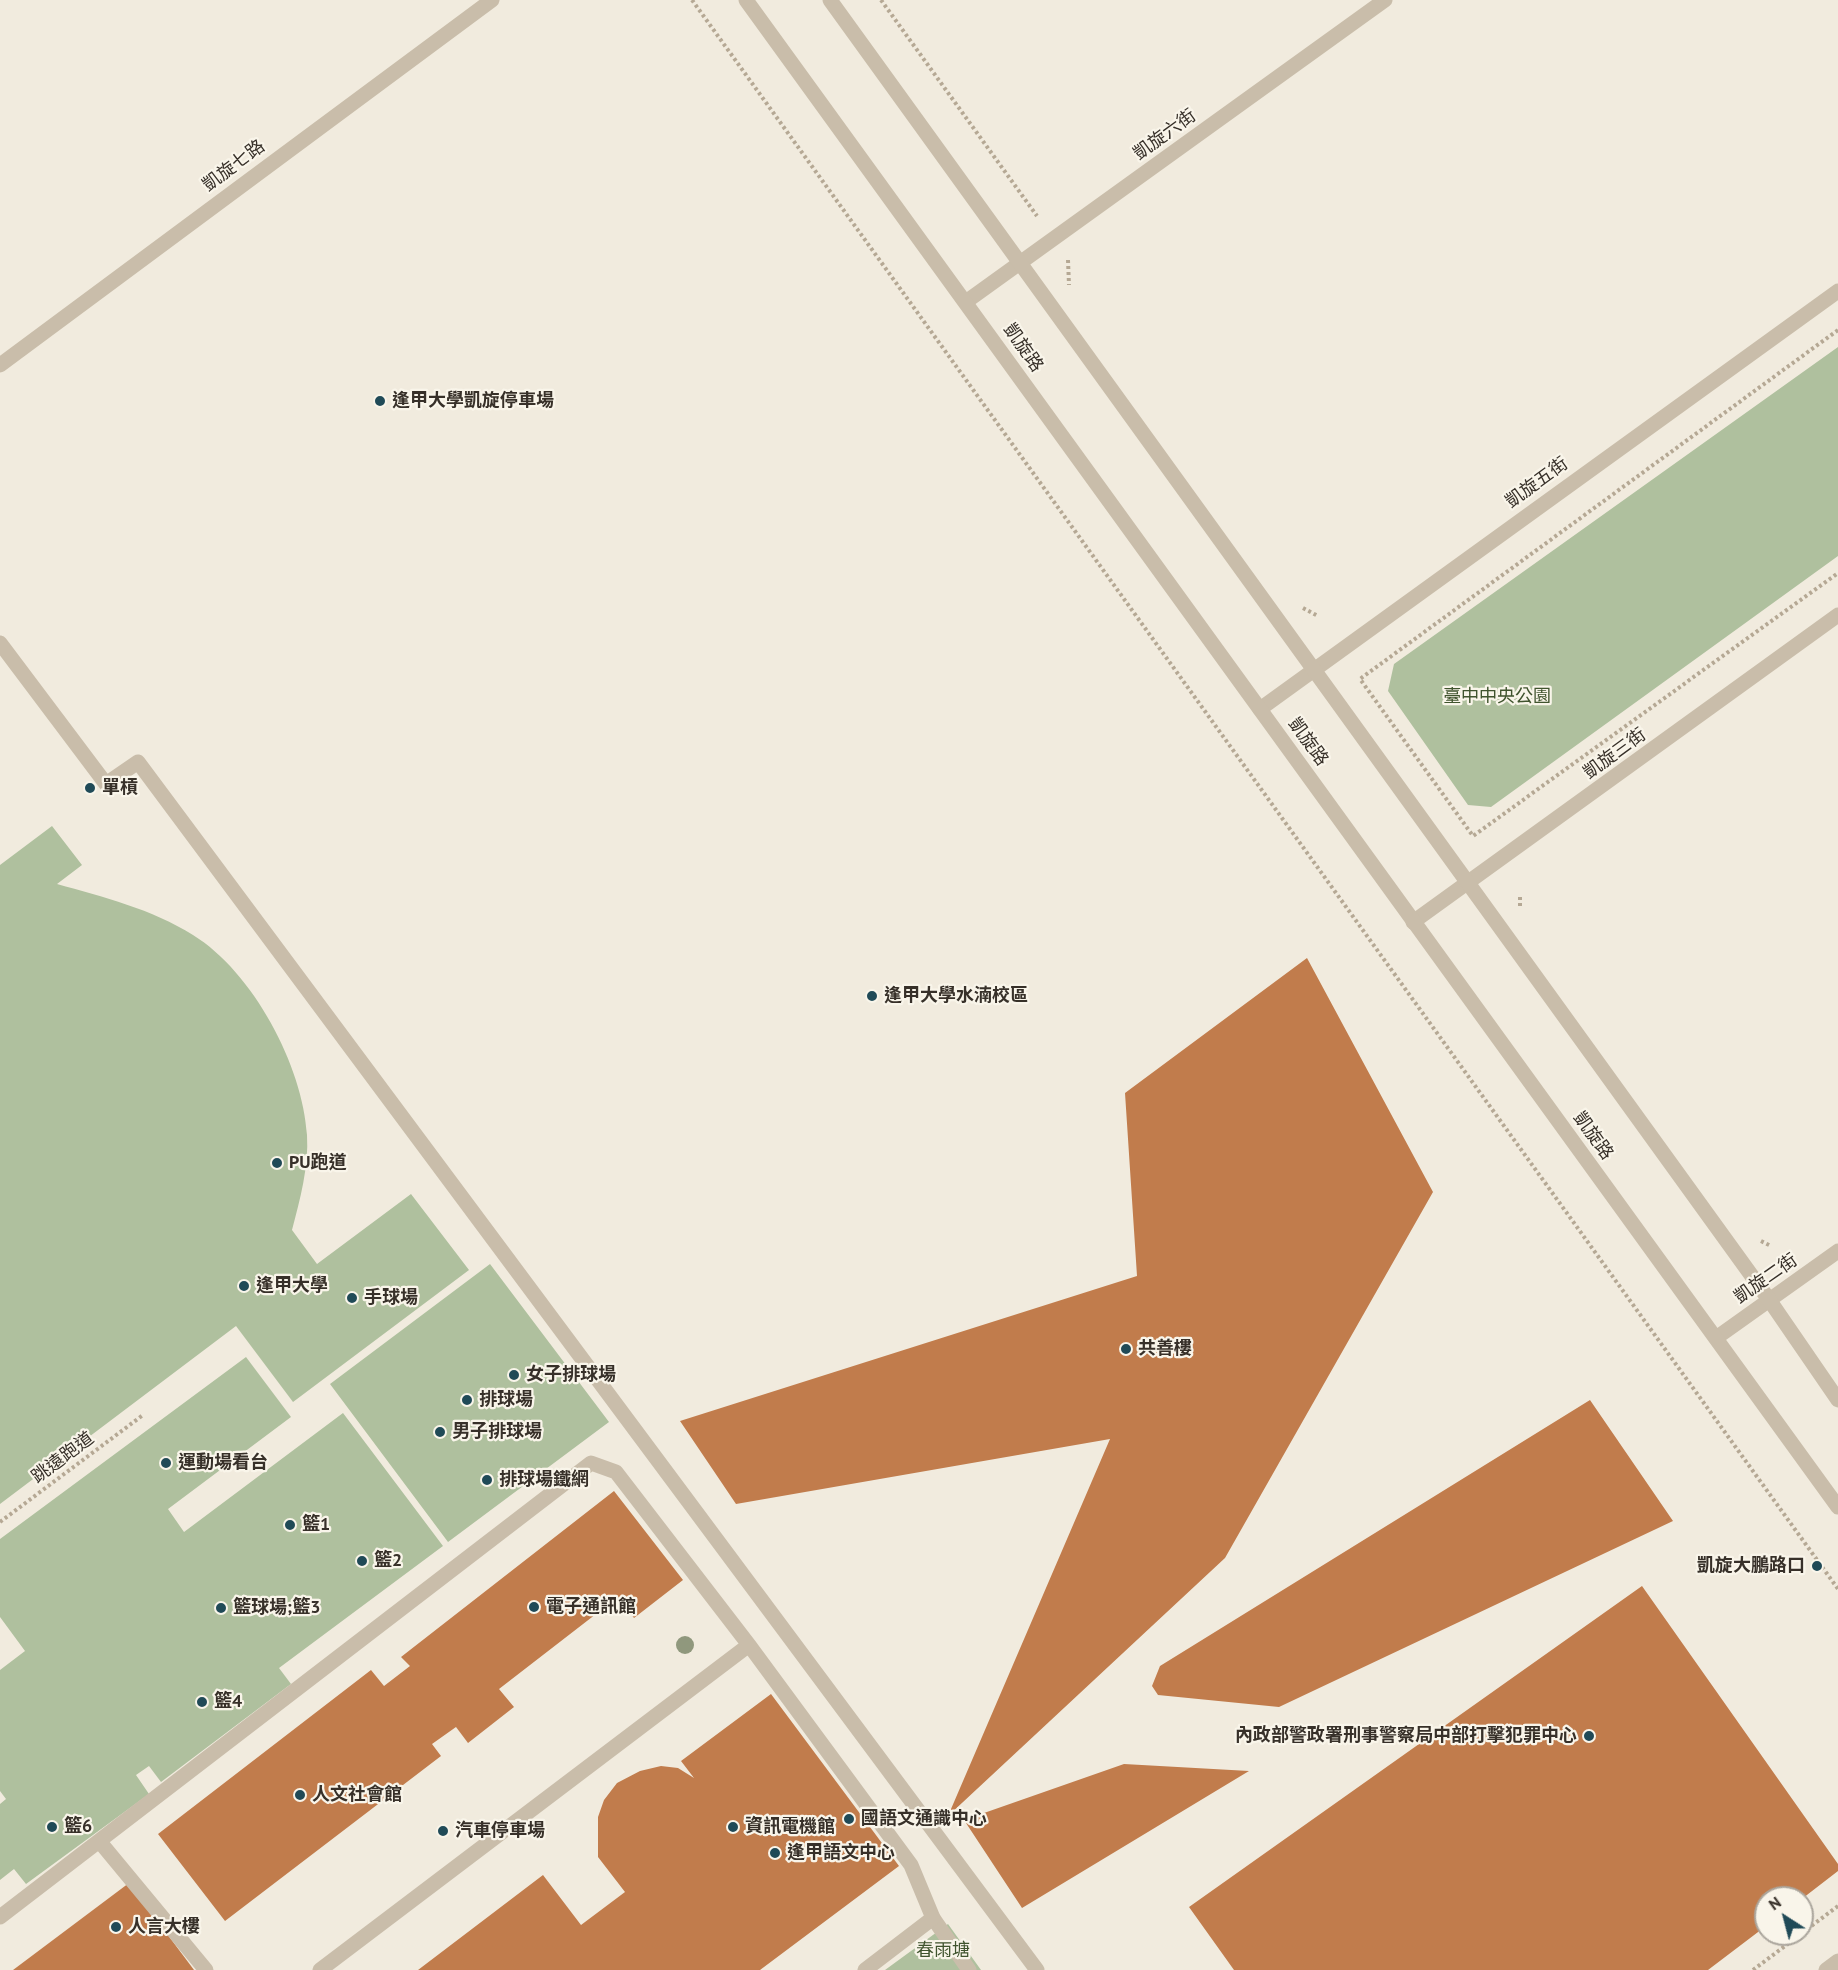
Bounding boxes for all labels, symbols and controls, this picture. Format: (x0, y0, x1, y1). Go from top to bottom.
street label: 凱旋六街 (1130, 105, 1200, 165)
street label: 凱旋七路 (199, 136, 269, 196)
street label: 凱旋路 (999, 320, 1047, 376)
place label: 逢甲大學凱旋停車場 (392, 390, 554, 412)
marker: 逢甲大學凱旋停車場 (373, 394, 387, 408)
street label: 凱旋五街 (1502, 453, 1572, 513)
park label: 臺中中央公園 (1443, 686, 1551, 708)
street label: 凱旋路 (1283, 714, 1333, 770)
street label: 凱旋三街 (1580, 724, 1650, 784)
place label: 單槓 (102, 777, 138, 799)
marker: 單槓 (83, 781, 97, 795)
place label: 逢甲大學水湳校區 (884, 985, 1028, 1007)
marker: 逢甲大學水湳校區 (865, 989, 879, 1003)
street label: 凱旋路 (1568, 1108, 1618, 1164)
place label: PU跑道 (289, 1152, 347, 1174)
marker: PU跑道 (270, 1156, 284, 1170)
street label: 凱旋二街 (1730, 1250, 1802, 1308)
place label: 逢甲大學 (256, 1275, 328, 1297)
marker: 逢甲大學 (237, 1279, 251, 1293)
place label: 手球場 (364, 1287, 418, 1309)
marker: 手球場 (345, 1291, 359, 1305)
place label: 共善樓 (1138, 1338, 1192, 1360)
marker: 共善樓 (1119, 1342, 1133, 1356)
place label: 女子排球場 (526, 1364, 616, 1386)
marker: 女子排球場 (507, 1368, 521, 1382)
place label: 排球場 (479, 1389, 533, 1411)
marker: 排球場 (460, 1393, 474, 1407)
place label: 男子排球場 (452, 1421, 542, 1443)
marker: 男子排球場 (433, 1425, 447, 1439)
street label: 跳遠跑道 (28, 1428, 98, 1488)
place label: 運動場看台 (178, 1452, 268, 1474)
marker: 運動場看台 (159, 1456, 173, 1470)
place label: 排球場鐵網 (499, 1469, 589, 1491)
marker: 排球場鐵網 (480, 1473, 494, 1487)
place label: 籃1 (302, 1514, 330, 1536)
marker: 籃1 (283, 1518, 297, 1532)
place label: 籃2 (374, 1550, 402, 1572)
marker: 籃2 (355, 1554, 369, 1568)
place label: 凱旋大鵬路口 (1697, 1555, 1805, 1577)
marker: 凱旋大鵬路口 (1810, 1559, 1824, 1573)
place label: 電子通訊館 (546, 1596, 636, 1618)
place label: 籃球場;籃3 (233, 1597, 320, 1619)
marker: 電子通訊館 (527, 1600, 541, 1614)
marker: 籃球場;籃3 (214, 1601, 228, 1615)
place label: 籃4 (214, 1691, 242, 1713)
marker: 籃4 (195, 1695, 209, 1709)
place label: 內政部警政署刑事警察局中部打擊犯罪中心 (1235, 1725, 1577, 1747)
marker: 內政部警政署刑事警察局中部打擊犯罪中心 (1582, 1729, 1596, 1743)
place label: 人文社會館 (312, 1784, 402, 1806)
marker: 人文社會館 (293, 1788, 307, 1802)
place label: 國語文通識中心 (861, 1808, 987, 1830)
marker: 國語文通識中心 (842, 1812, 856, 1826)
place label: 籃6 (64, 1816, 92, 1838)
place label: 資訊電機館 (745, 1816, 835, 1838)
marker: 籃6 (45, 1820, 59, 1834)
place label: 汽車停車場 (455, 1820, 545, 1842)
marker: 資訊電機館 (726, 1820, 740, 1834)
marker: 汽車停車場 (436, 1824, 450, 1838)
place label: 逢甲語文中心 (787, 1842, 895, 1864)
marker: 逢甲語文中心 (768, 1846, 782, 1860)
north arrow (1754, 1886, 1814, 1946)
text: N (1764, 1892, 1785, 1914)
place label: 人言大樓 (128, 1916, 200, 1938)
marker: 人言大樓 (109, 1920, 123, 1934)
park label: 春雨塘 (916, 1940, 970, 1962)

